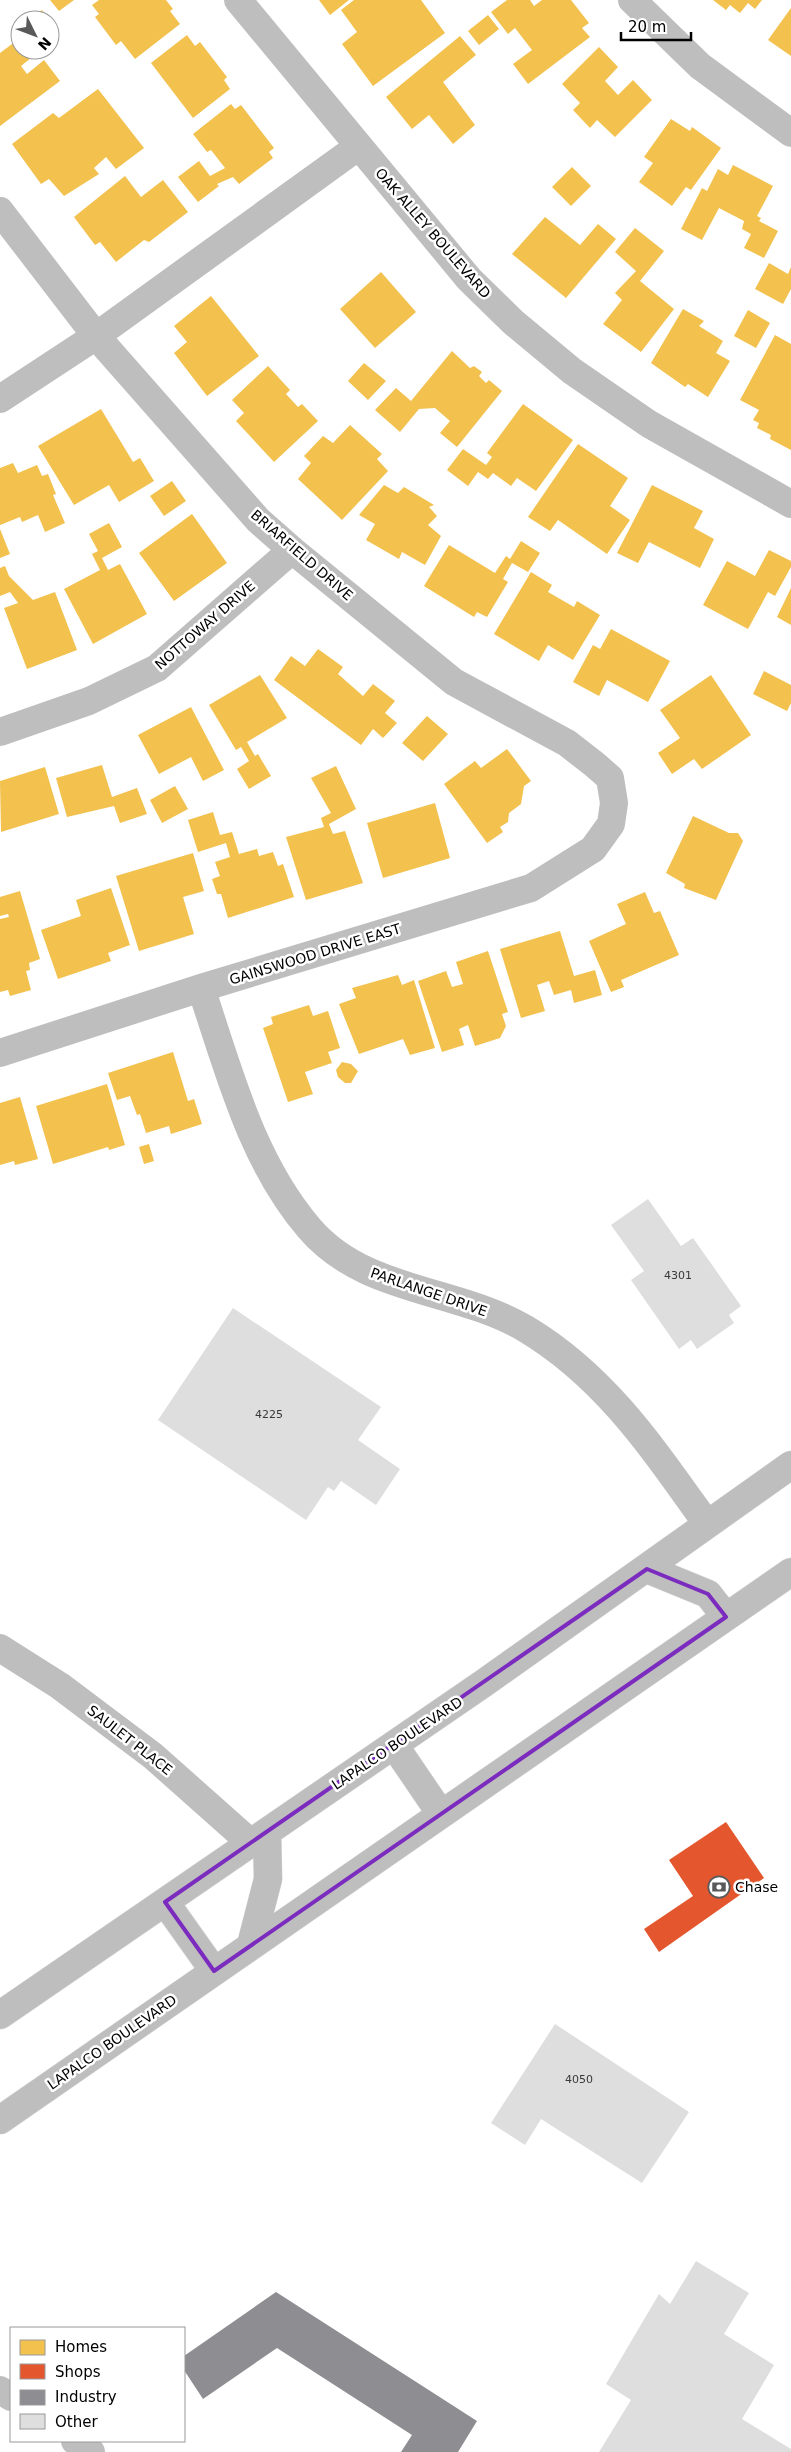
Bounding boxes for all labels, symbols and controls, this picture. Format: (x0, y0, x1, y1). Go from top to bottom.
north arrow (10, 10, 60, 60)
scale bar (621, 10, 691, 42)
text: 20 m (628, 18, 666, 36)
text: N (35, 34, 55, 53)
street label: OAK ALLEY BOULEVARD (372, 165, 494, 301)
street label: BRIARFIELD DRIVE (248, 506, 356, 604)
street label: NOTTOWAY DRIVE (152, 577, 258, 673)
street label: GAINSWOOD DRIVE EAST (227, 920, 403, 988)
street label: PARLANGE DRIVE (369, 1265, 489, 1319)
house number: 4301 (664, 1269, 692, 1282)
house number: 4225 (255, 1408, 283, 1421)
street label: LAPALCO BOULEVARD (329, 1693, 465, 1793)
street label: SAULET PLACE (84, 1702, 176, 1778)
bank icon: Chase (707, 1875, 731, 1899)
place label: Chase (735, 1879, 778, 1895)
street label: LAPALCO BOULEVARD (44, 1991, 180, 2093)
house number: 4050 (565, 2073, 593, 2086)
legend (10, 2327, 185, 2442)
text: Homes (55, 2338, 107, 2356)
text: Shops (55, 2363, 101, 2381)
text: Industry (55, 2388, 117, 2406)
text: Other (55, 2413, 98, 2431)

